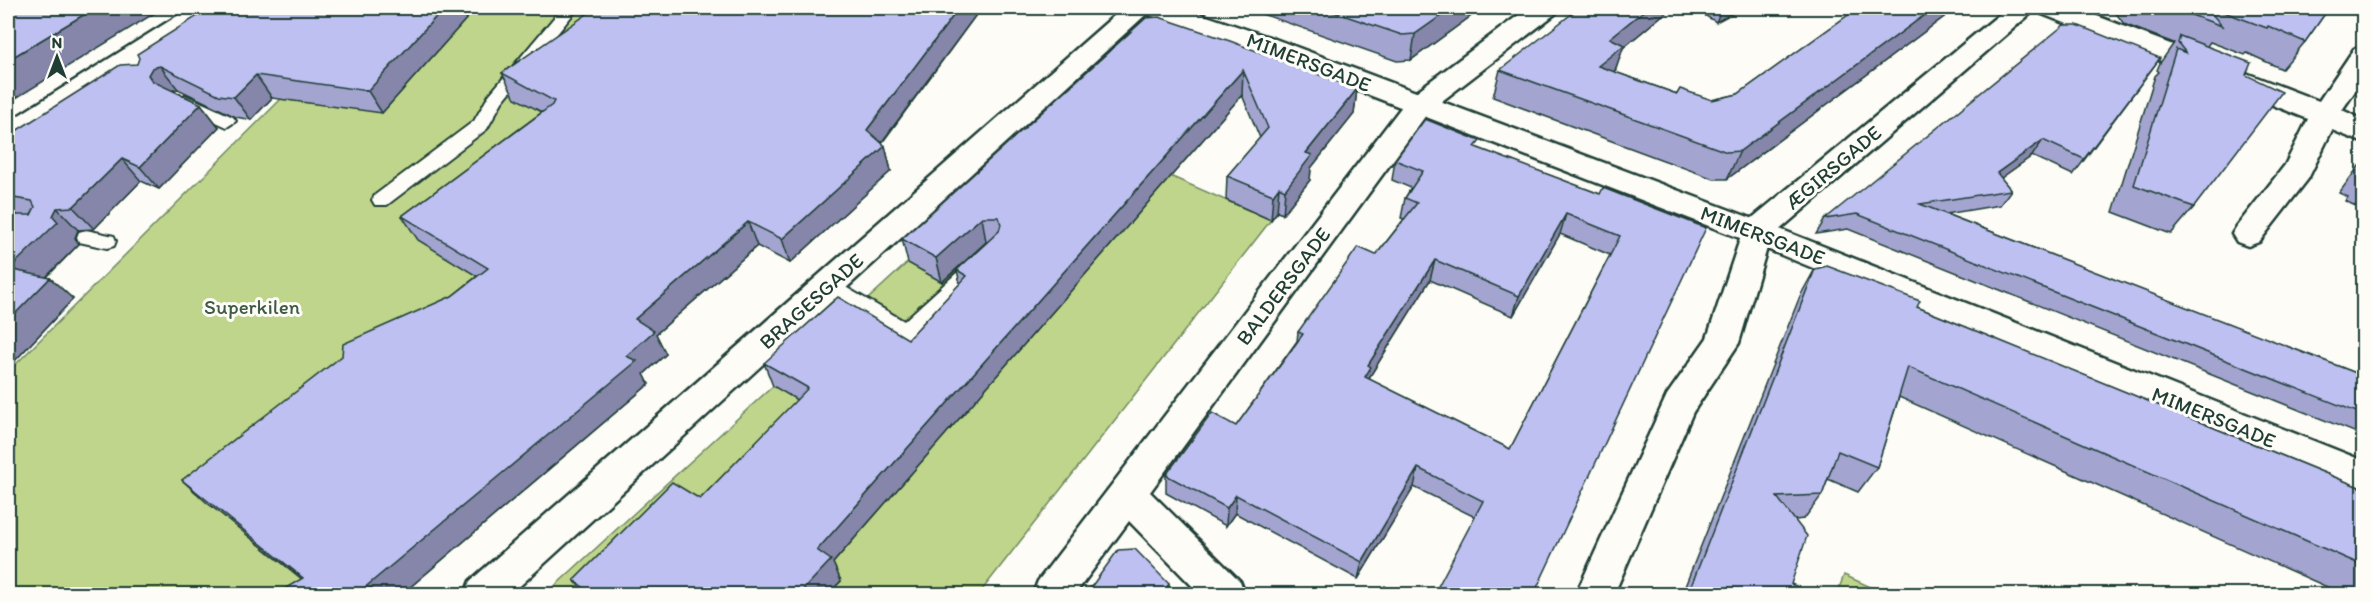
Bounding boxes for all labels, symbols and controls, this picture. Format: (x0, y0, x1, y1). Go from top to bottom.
north arrow (27, 27, 87, 87)
street label: MIMERSGADE (1243, 27, 1375, 97)
text: N (52, 33, 62, 52)
street label: ÆGIRSGADE (1780, 120, 1886, 214)
street label: MIMERSGADE (1697, 200, 1829, 270)
street label: BALDERSGADE (1231, 222, 1335, 350)
street label: BRAGESGADE (754, 248, 868, 354)
park label: Superkilen (204, 294, 300, 319)
street label: MIMERSGADE (2148, 381, 2280, 453)

